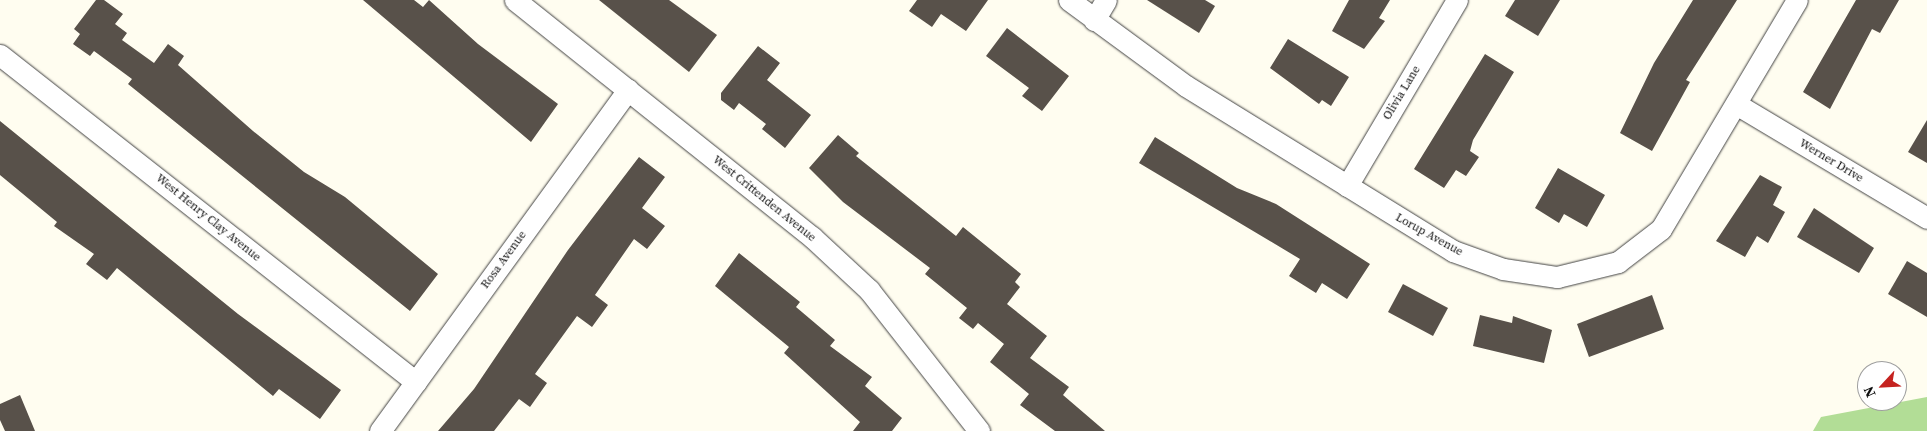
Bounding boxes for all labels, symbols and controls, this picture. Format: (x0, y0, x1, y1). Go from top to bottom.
street label: Olivia Lane (1380, 63, 1424, 123)
street label: Werner Drive (1796, 136, 1866, 186)
street label: West Crittenden Avenue (709, 153, 819, 245)
street label: West Henry Clay Avenue (153, 171, 263, 265)
street label: Lorup Avenue (1393, 211, 1465, 259)
street label: Rosa Avenue (478, 228, 530, 292)
north arrow (1857, 361, 1907, 411)
text: N (1858, 383, 1881, 401)

